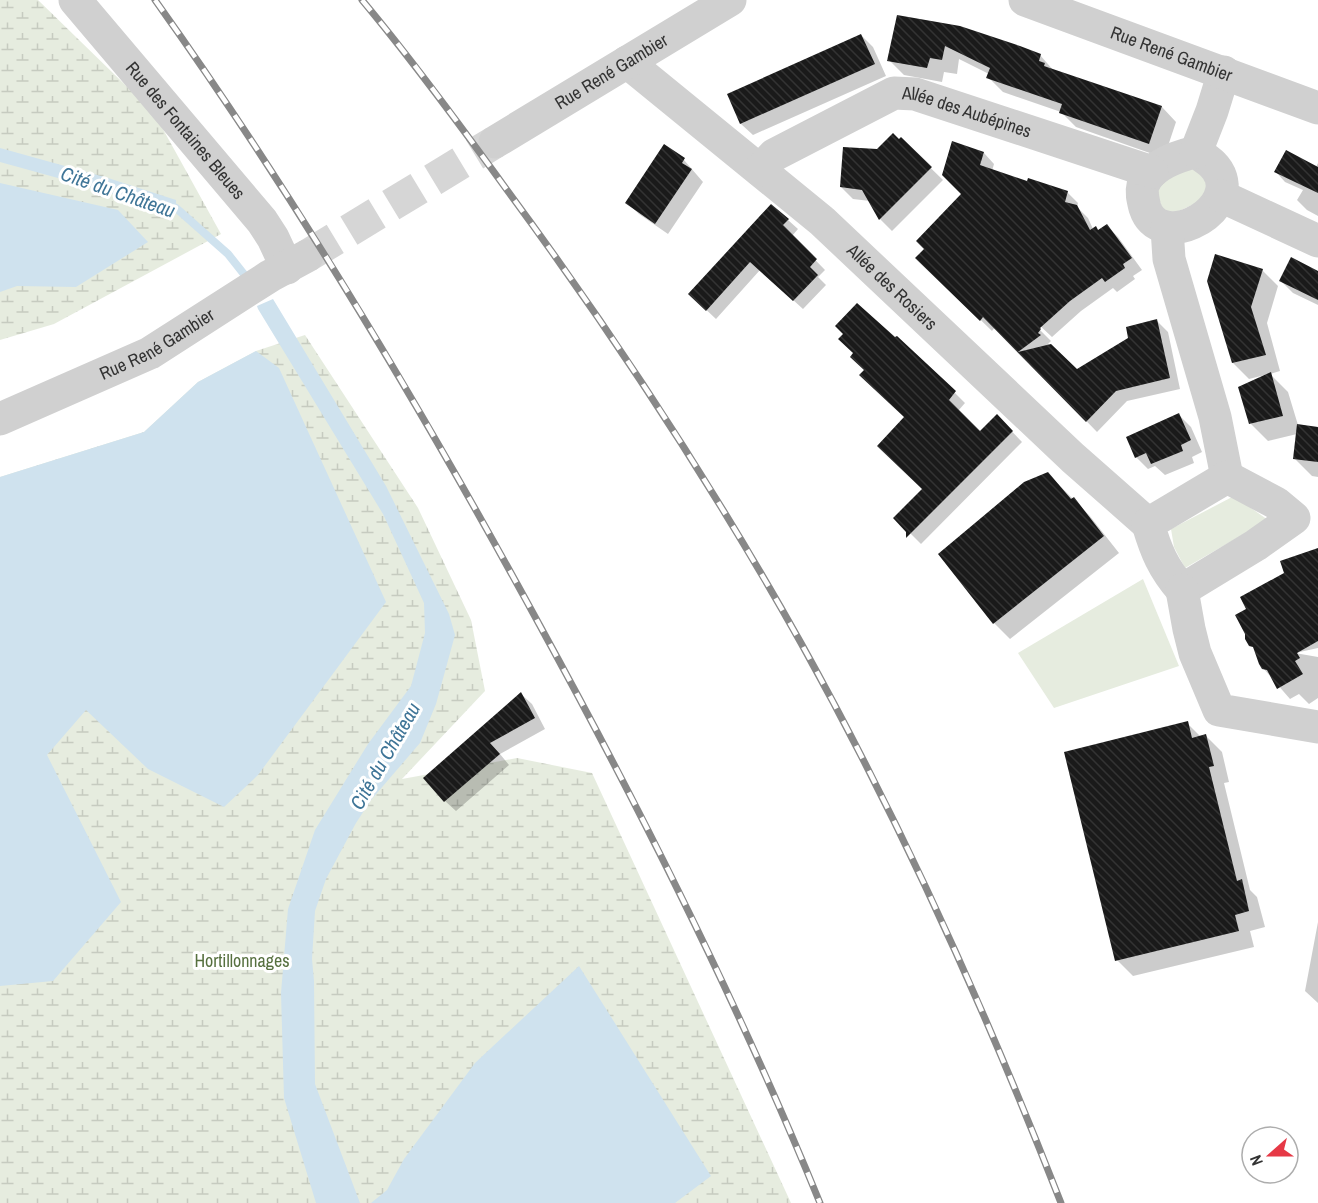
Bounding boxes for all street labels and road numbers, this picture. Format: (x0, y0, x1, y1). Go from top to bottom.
street label: Rue René Gambier (1107, 20, 1236, 87)
street label: Rue René Gambier (550, 27, 672, 115)
street label: Rue des Fontaines Bleues (120, 56, 251, 204)
street label: Allée des Aubépines (900, 80, 1035, 143)
street label: Allée des Rosiers (841, 237, 943, 336)
street label: Rue René Gambier (95, 302, 219, 386)

